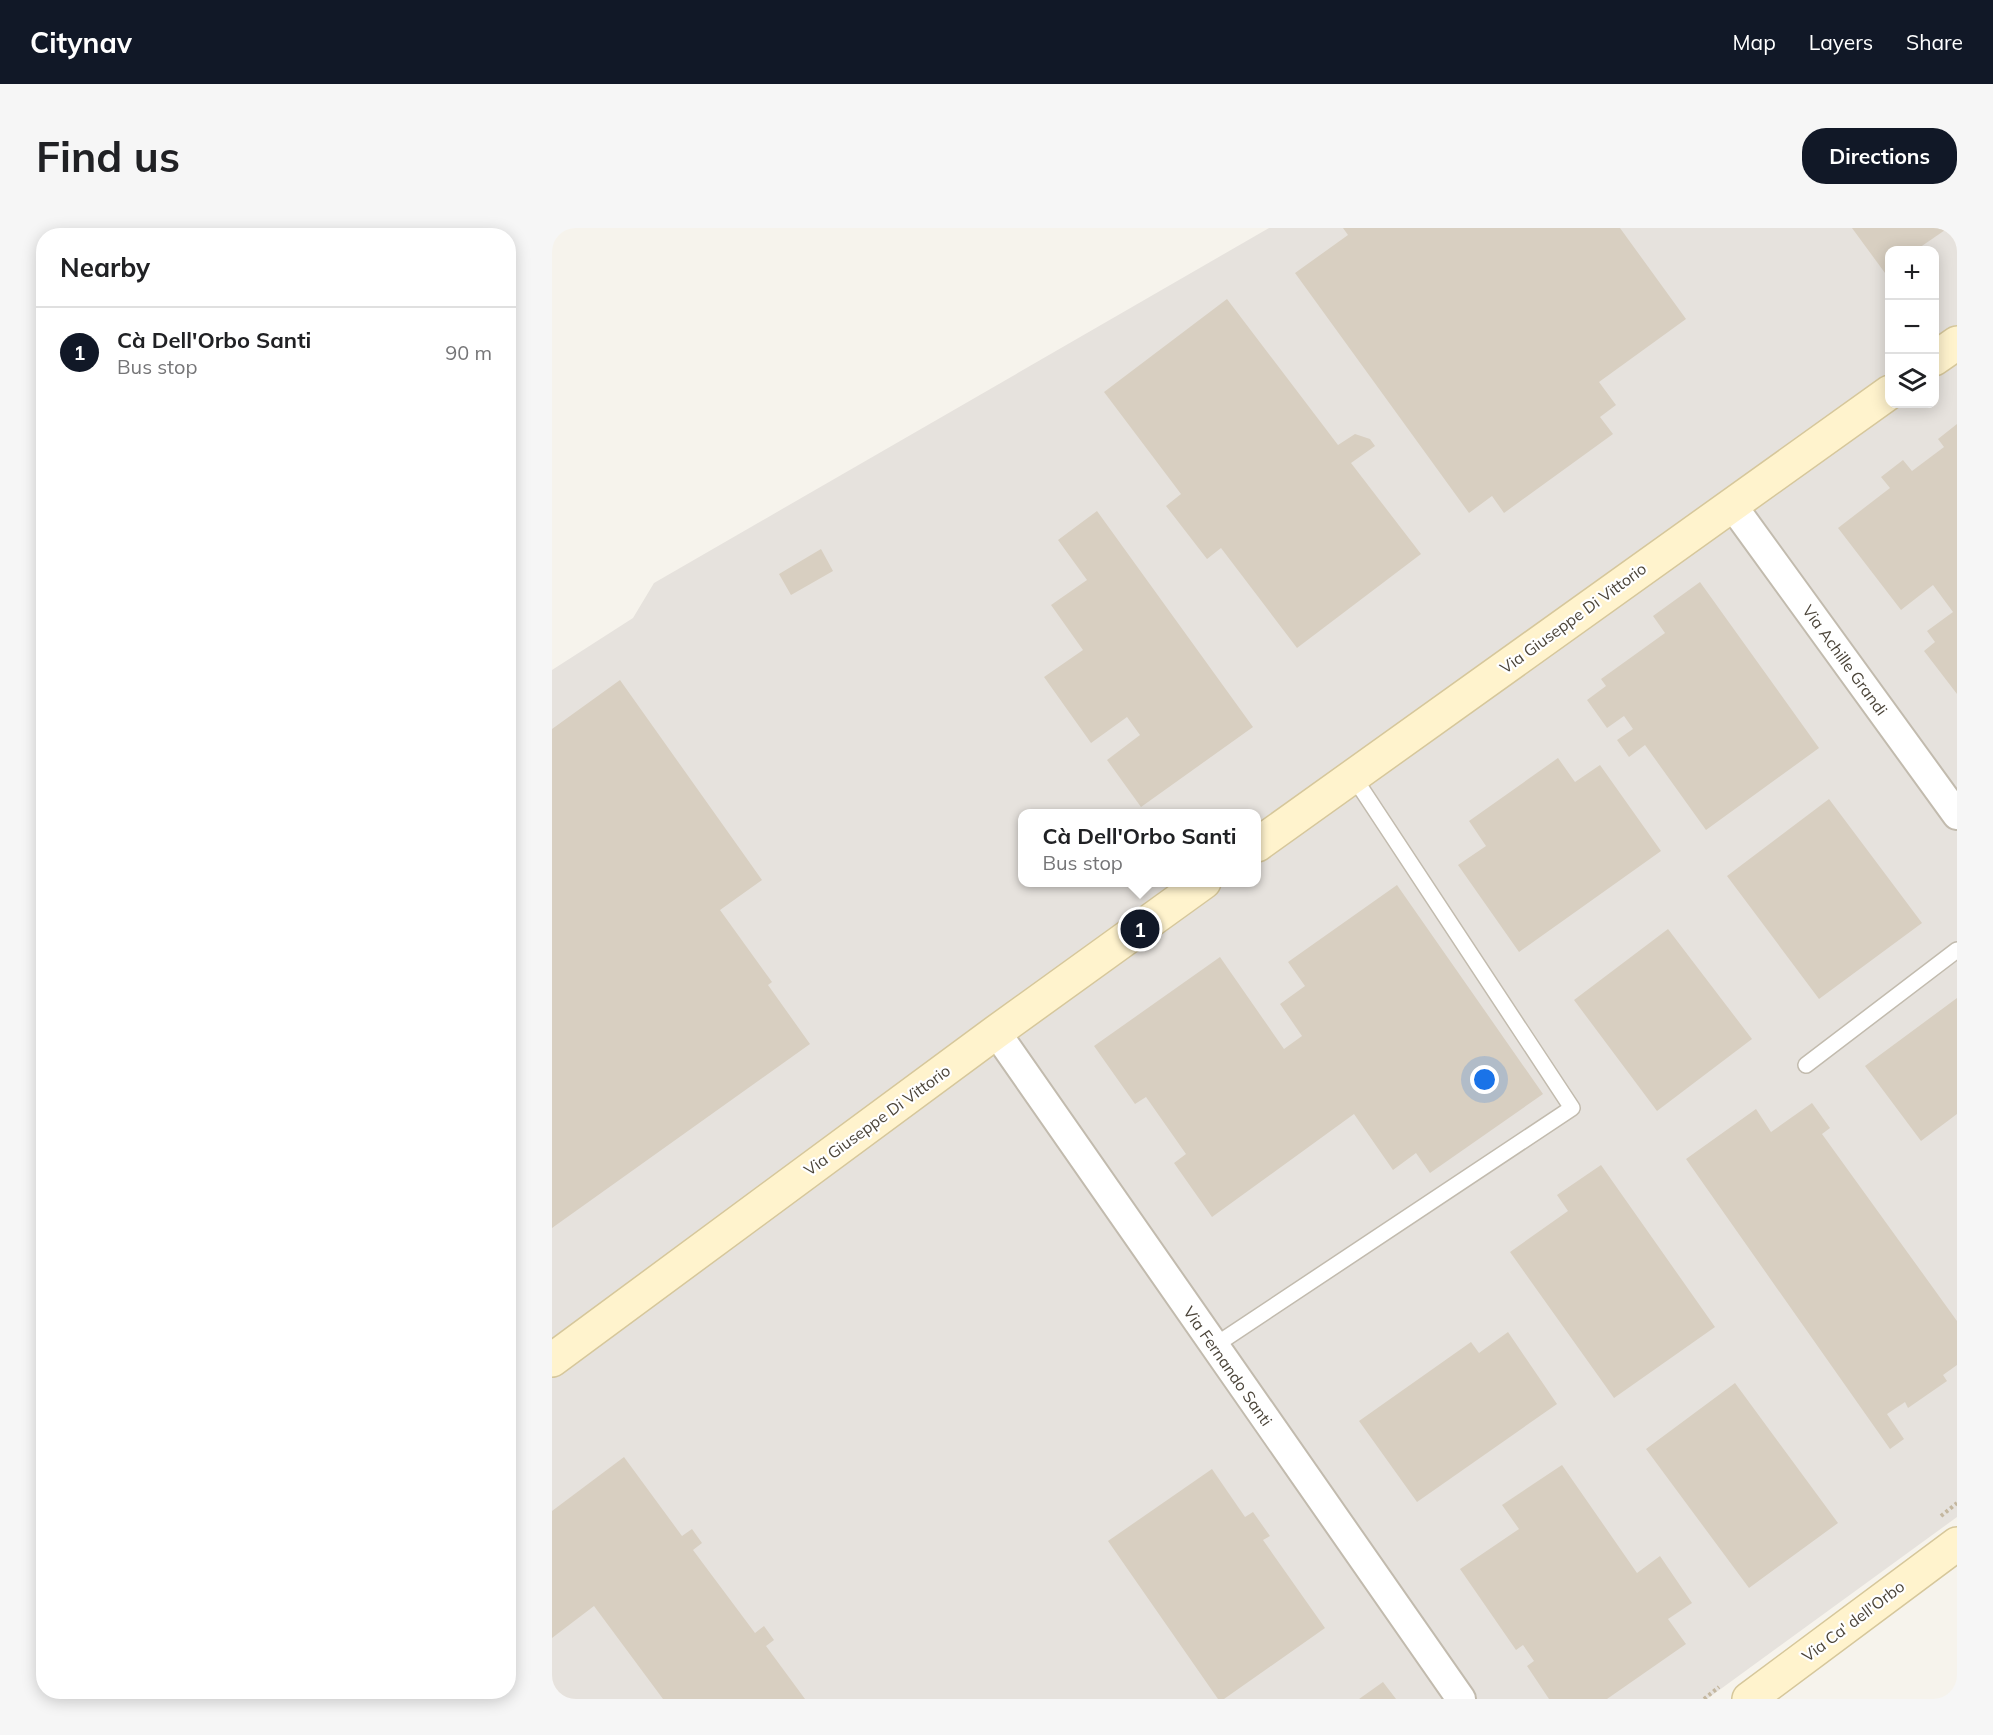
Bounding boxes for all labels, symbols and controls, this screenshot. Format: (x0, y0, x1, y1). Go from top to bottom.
text: Citynav (30, 25, 132, 60)
text: Map (1733, 29, 1776, 55)
text: Layers (1809, 29, 1873, 55)
text: Share (1906, 29, 1963, 55)
button: Directions (1802, 128, 1957, 184)
text: Find us (36, 130, 180, 183)
map controls (1885, 246, 1939, 408)
button: + (1885, 246, 1939, 300)
text: Nearby (60, 251, 150, 284)
button: − (1885, 300, 1939, 354)
text: Cà Dell'Orbo Santi (117, 326, 311, 354)
text: 1 (74, 340, 86, 365)
text: 90 m (445, 340, 492, 365)
text: Bus stop (117, 354, 197, 379)
button: layers (1885, 354, 1939, 408)
street label: Via Giuseppe Di Vittorio (1496, 558, 1650, 678)
street label: Via Achille Grandi (1798, 601, 1892, 719)
popup (1018, 809, 1261, 887)
text: Cà Dell'Orbo Santi (1042, 822, 1237, 850)
text: Bus stop (1042, 850, 1123, 875)
pin: 1 (1120, 906, 1160, 952)
street label: Via Giuseppe Di Vittorio (800, 1060, 954, 1180)
your location (1470, 1065, 1499, 1094)
street label: Via Fernando Santi (1179, 1302, 1277, 1430)
street label: Via Ca' dell'Orbo (1798, 1576, 1908, 1666)

